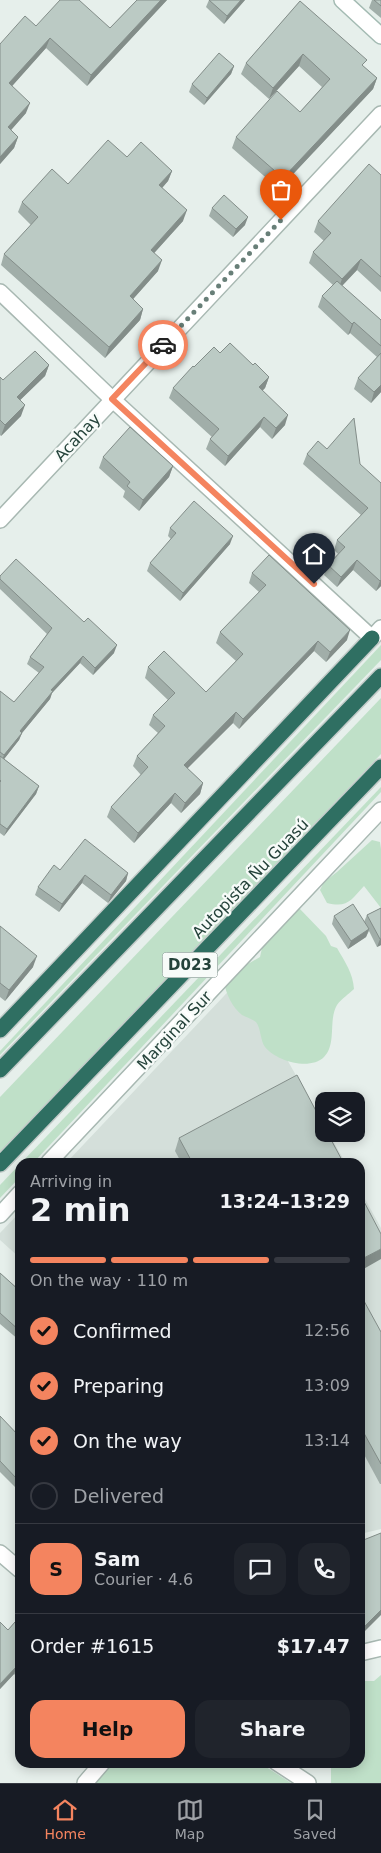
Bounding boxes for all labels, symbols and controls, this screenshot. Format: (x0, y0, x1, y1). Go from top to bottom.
pin (260, 169, 302, 220)
icon: bag (267, 176, 295, 204)
courier (138, 320, 188, 370)
icon: car (149, 331, 177, 359)
street label: Acahay (50, 409, 104, 465)
pin (293, 533, 335, 584)
icon: home (300, 540, 328, 568)
street label: Autopista Ñu Guasú (188, 814, 313, 942)
road number: D023 (162, 952, 218, 978)
street label: Marginal Sur (133, 987, 216, 1074)
map controls (315, 1092, 365, 1142)
button: layers (315, 1092, 365, 1142)
text: Arriving in (30, 1172, 112, 1191)
text: 13:24–13:29 (220, 1190, 350, 1212)
text: 2 min (30, 1191, 131, 1229)
text: On the way · 110 m (30, 1271, 188, 1290)
icon: check (30, 1317, 58, 1345)
text: Confirmed (73, 1320, 172, 1342)
text: 12:56 (304, 1321, 350, 1340)
icon: check (30, 1372, 58, 1400)
text: Preparing (73, 1375, 164, 1397)
text: 13:09 (304, 1376, 350, 1395)
icon: check (30, 1427, 58, 1455)
text: On the way (73, 1430, 182, 1452)
text: 13:14 (304, 1431, 350, 1450)
text: Delivered (73, 1485, 164, 1507)
button: chat (234, 1543, 286, 1595)
button: phone (298, 1543, 350, 1595)
text: Sam (94, 1548, 140, 1570)
text: S (49, 1558, 63, 1580)
text: Courier · 4.6 (94, 1570, 193, 1589)
text: Order #1615 (30, 1635, 154, 1657)
text: $17.47 (277, 1635, 350, 1657)
button: Help (30, 1700, 185, 1758)
button: Share (195, 1700, 350, 1758)
tab: Home (44, 1796, 86, 1842)
tab: Map (175, 1796, 204, 1842)
tab: Saved (293, 1796, 337, 1842)

